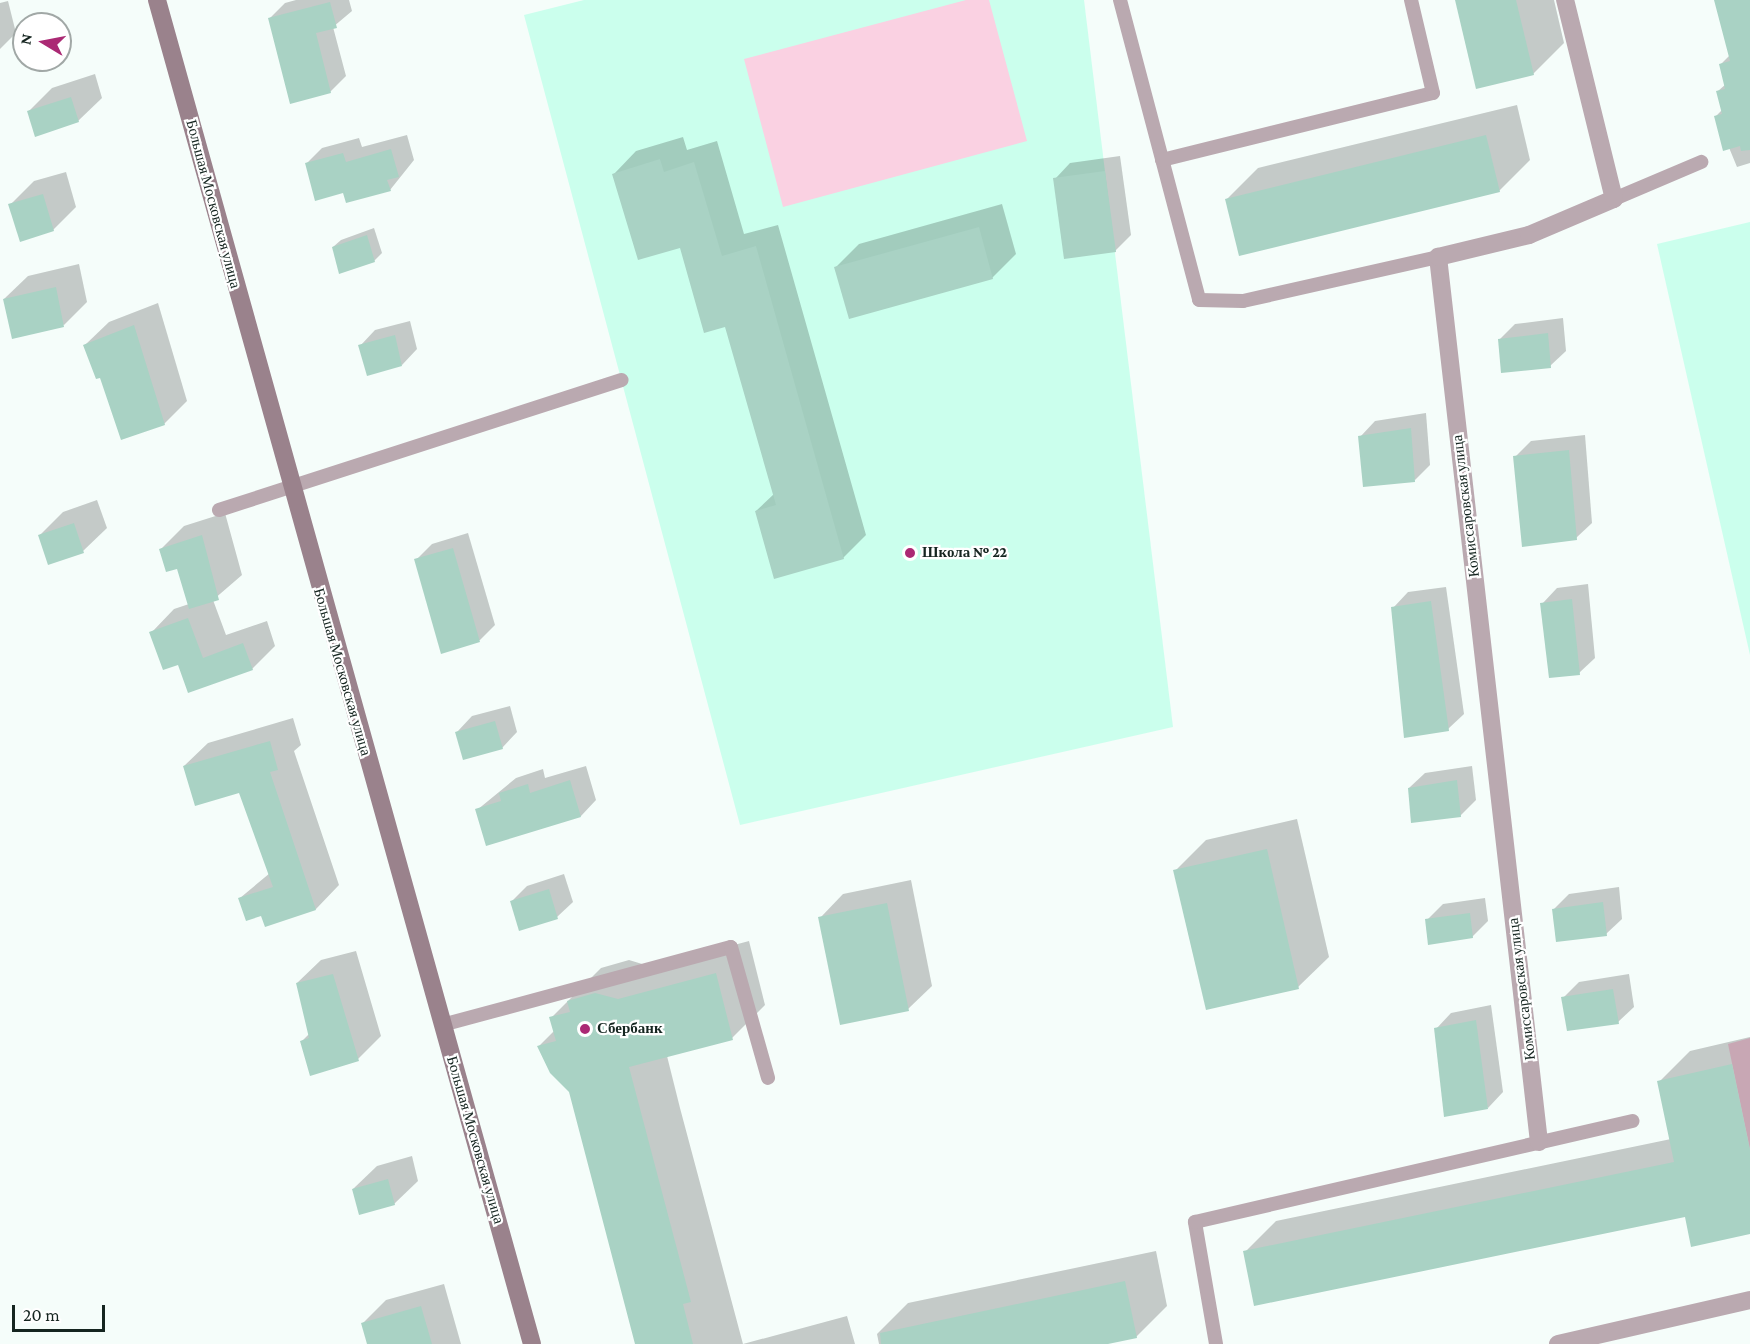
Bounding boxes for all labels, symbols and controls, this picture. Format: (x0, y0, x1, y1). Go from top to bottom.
north arrow (12, 12, 72, 72)
text: N (16, 32, 35, 46)
street label: Большая Московская улица (182, 118, 244, 290)
street label: Комиссаровская улица (1448, 434, 1484, 578)
place label: Школа № 22 (922, 544, 1007, 562)
marker: Школа № 22 (903, 546, 917, 560)
street label: Большая Московская улица (309, 586, 375, 758)
street label: Комиссаровская улица (1504, 917, 1540, 1061)
place label: Сбербанк (597, 1020, 663, 1038)
marker: Сбербанк (578, 1022, 592, 1036)
street label: Большая Московская улица (442, 1054, 508, 1226)
scale bar (15, 1293, 108, 1331)
text: 20 m (23, 1305, 60, 1325)

